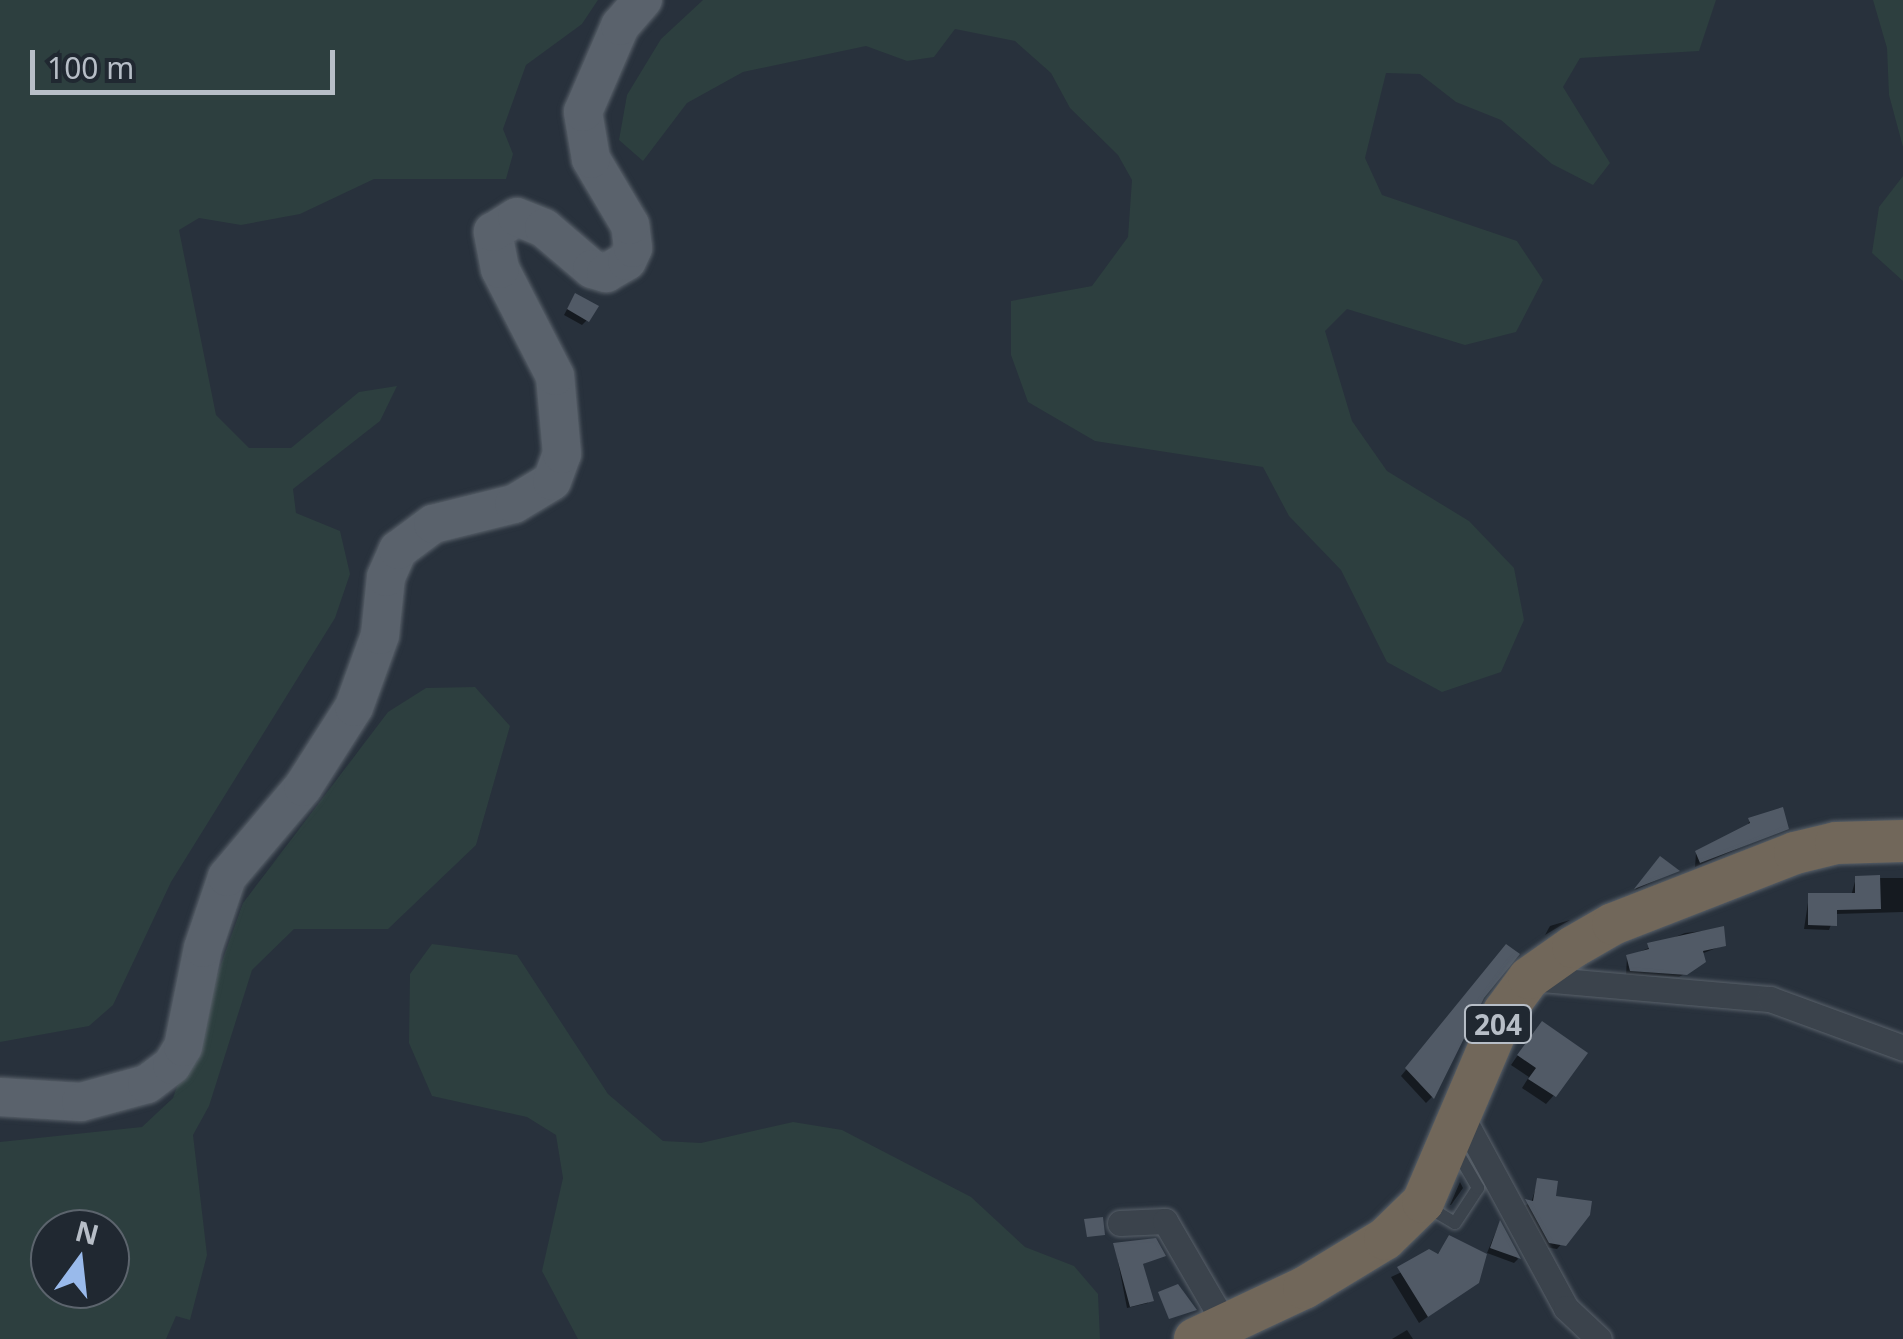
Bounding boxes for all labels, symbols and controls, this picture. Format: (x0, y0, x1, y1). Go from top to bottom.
scale bar (35, 30, 340, 92)
text: 100 m (47, 47, 134, 88)
road number: 204 (1463, 1001, 1533, 1047)
north arrow (30, 1209, 130, 1309)
text: N (71, 1211, 103, 1253)

